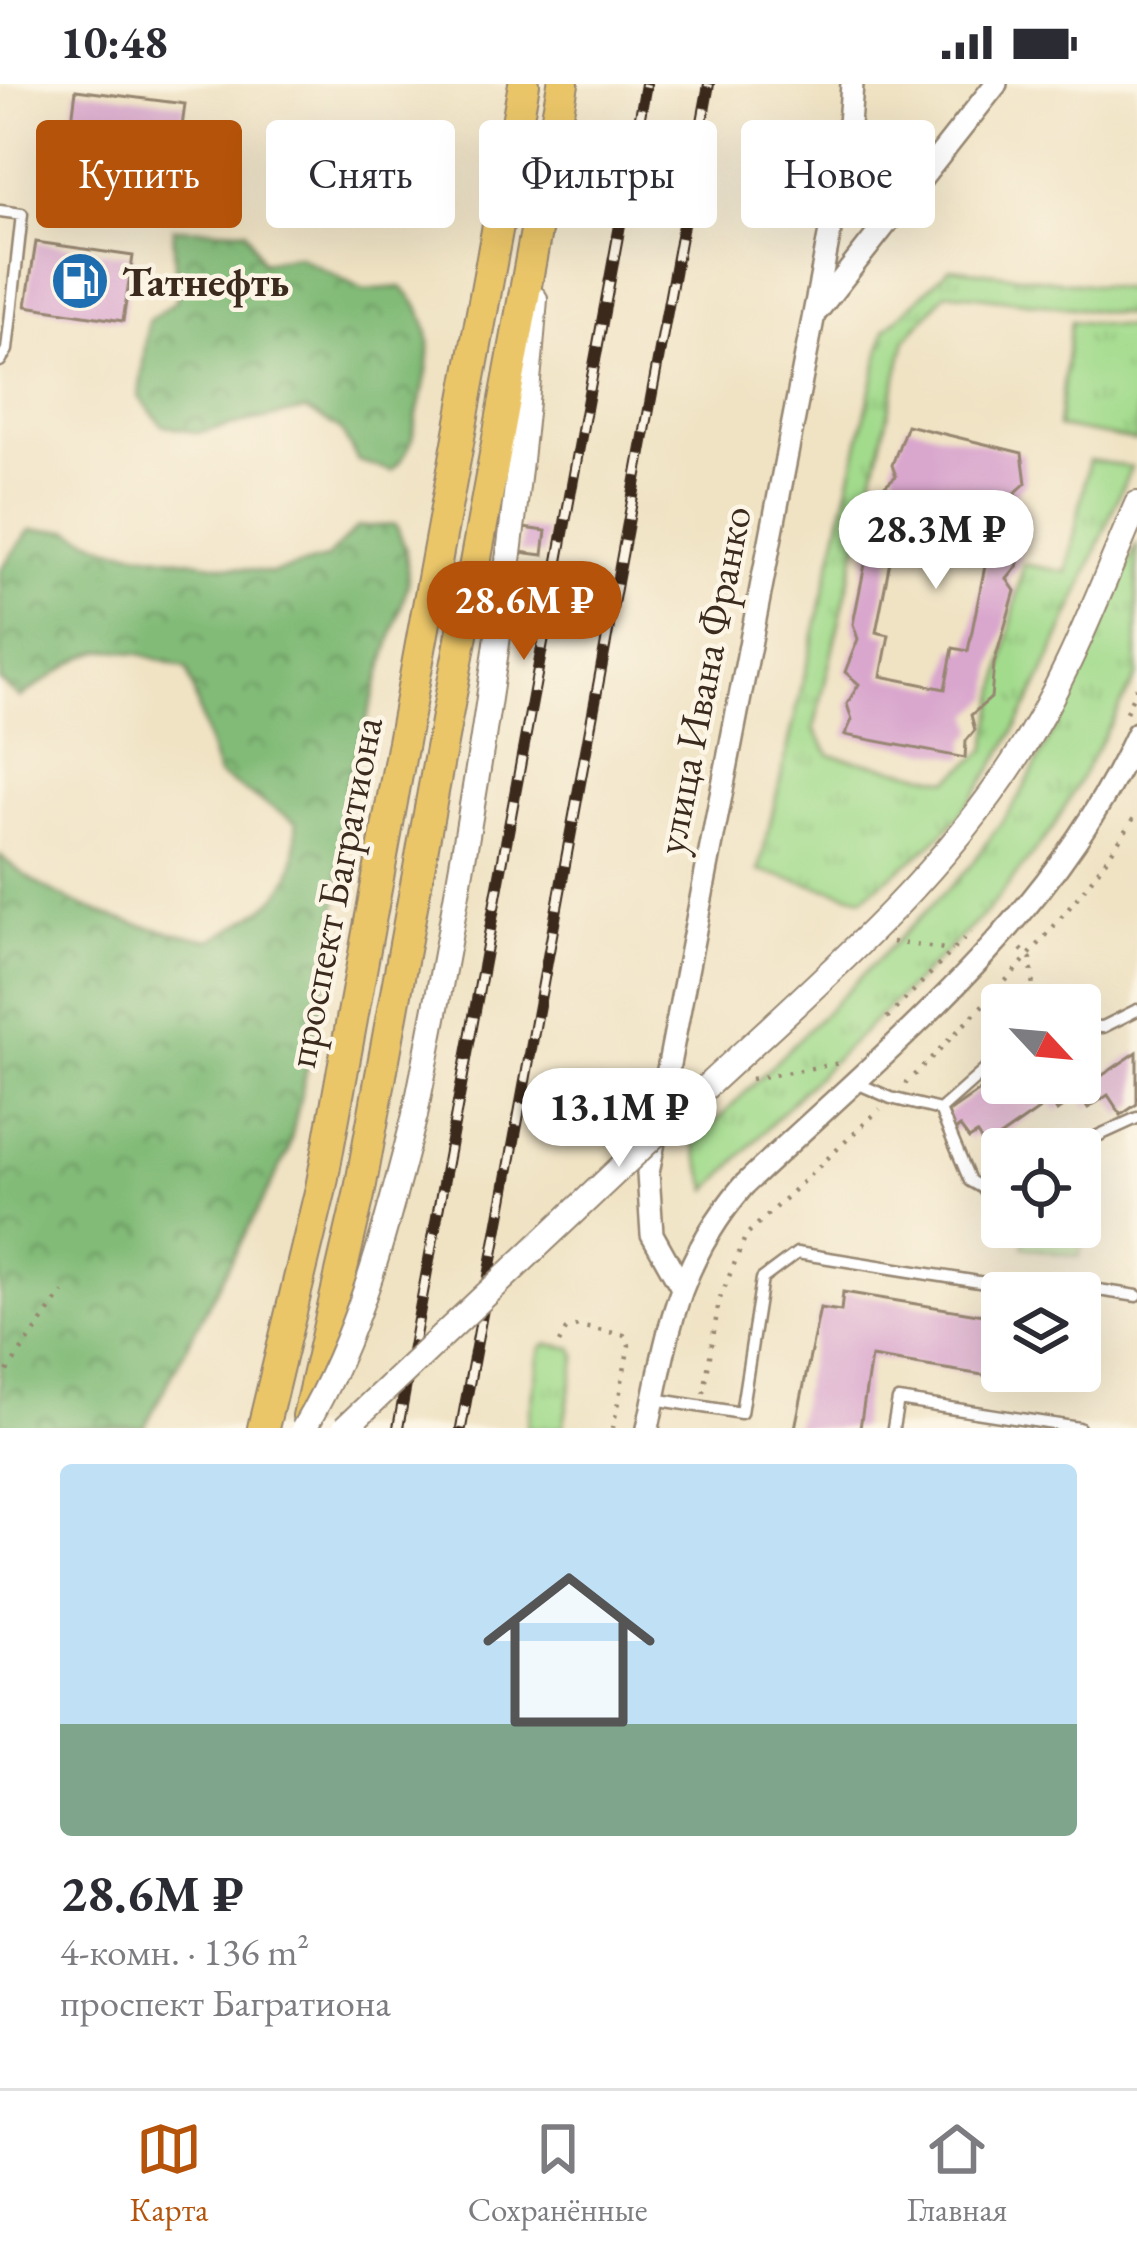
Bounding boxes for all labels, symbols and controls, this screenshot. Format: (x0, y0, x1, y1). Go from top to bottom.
text: 10:48 (60, 13, 168, 71)
chip: Купить (36, 120, 242, 228)
chip: Снять (266, 120, 455, 228)
chip: Фильтры (479, 120, 717, 228)
chip: Новое (741, 120, 935, 228)
fuel station icon: Татнефть (49, 250, 111, 312)
place label: Татнефть (122, 254, 289, 309)
pin: 28.3M ₽ (825, 490, 1047, 592)
street label: улица Ивана Франко (642, 501, 764, 859)
text: 28.3M ₽ (866, 503, 1006, 554)
pin: 28.6M ₽ (413, 561, 635, 663)
text: 28.6M ₽ (454, 574, 594, 625)
street label: проспект Багратиона (273, 712, 395, 1072)
north arrow (981, 984, 1101, 1104)
map controls (981, 984, 1101, 1392)
pin: 13.1M ₽ (508, 1068, 730, 1170)
text: 13.1M ₽ (549, 1081, 689, 1132)
button: locate (981, 1128, 1101, 1248)
button: layers (981, 1272, 1101, 1392)
icon: home (461, 1542, 677, 1758)
text: 28.6M ₽ (60, 1860, 244, 1926)
text: 4-комн. · 136 m² (60, 1926, 309, 1977)
text: проспект Багратиона (60, 1977, 391, 2028)
tab: Карта (130, 2116, 208, 2231)
tab: Сохранённые (468, 2116, 648, 2231)
tab: Главная (907, 2116, 1007, 2231)

